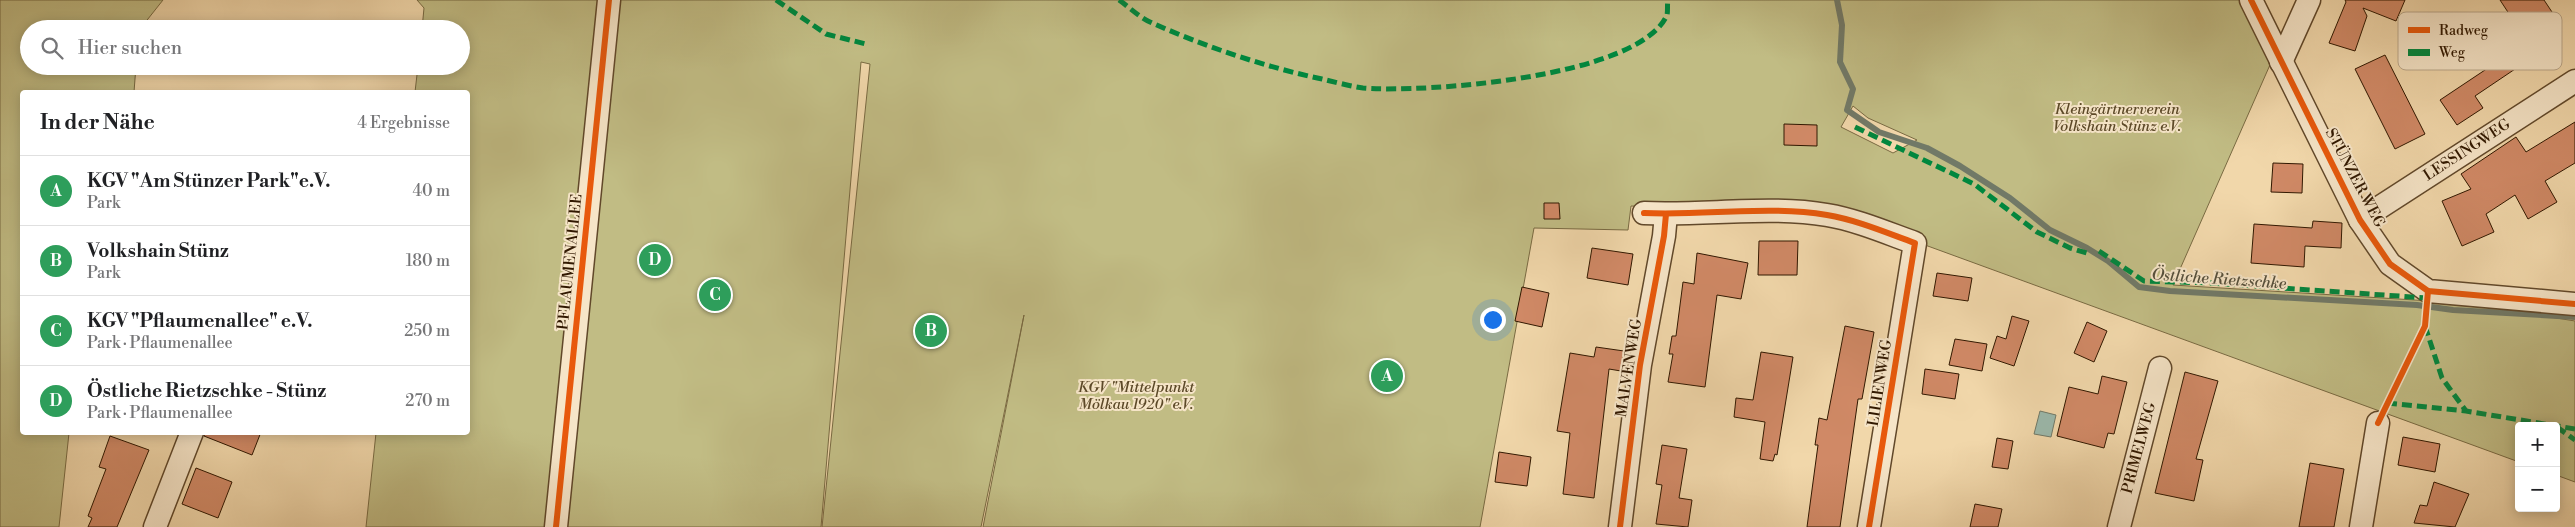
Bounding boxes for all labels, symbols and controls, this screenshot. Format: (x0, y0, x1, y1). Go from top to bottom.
legend (2398, 12, 2562, 70)
search box (20, 20, 470, 75)
text: Radweg (2439, 22, 2489, 40)
icon: search (38, 34, 66, 62)
text: Hier suchen (78, 36, 182, 60)
text: Weg (2438, 44, 2466, 62)
park label: Kleingärtnerverein Volkshain Stünz e.V. (2053, 100, 2182, 136)
text: In der Nähe (40, 110, 155, 136)
text: 4 Ergebnisse (357, 113, 450, 133)
street label: LESSINGWEG (2420, 115, 2514, 185)
street label: STÜNZER WEG (2321, 125, 2390, 231)
text: KGV "Am Stünzer Park"e.V. (87, 169, 330, 193)
text: A (50, 181, 62, 201)
text: 40 m (413, 181, 450, 201)
text: Park (87, 193, 120, 213)
street label: PFLAUMENALLEE (553, 193, 587, 331)
text: Volkshain Stünz (87, 239, 229, 263)
pin: D (639, 241, 671, 279)
text: B (50, 251, 62, 271)
text: 180 m (406, 251, 450, 271)
water label: Östliche Rietzschke (2151, 262, 2288, 294)
text: Park (87, 263, 120, 283)
pin: C (699, 276, 731, 314)
your location (1480, 307, 1506, 333)
text: KGV "Pflaumenallee" e.V. (87, 309, 313, 333)
pin: B (915, 312, 947, 350)
street label: MALVENWEG (1612, 317, 1646, 419)
text: C (50, 321, 62, 341)
text: 250 m (404, 321, 450, 341)
text: Park · Pflaumenallee (87, 333, 233, 353)
street label: LILIENWEG (1864, 338, 1896, 428)
pin: A (1371, 357, 1403, 395)
park label: KGV "Mittelpunkt Mölkau 1920" e.V. (1078, 378, 1195, 414)
text: Östliche Rietzschke - Stünz (87, 379, 326, 403)
text: D (50, 391, 62, 411)
text: 270 m (405, 391, 450, 411)
street label: PRIMELWEG (2118, 400, 2160, 496)
text: Park · Pflaumenallee (87, 403, 233, 423)
map controls (2515, 422, 2560, 512)
button: + (2515, 422, 2560, 467)
button: − (2515, 467, 2560, 512)

